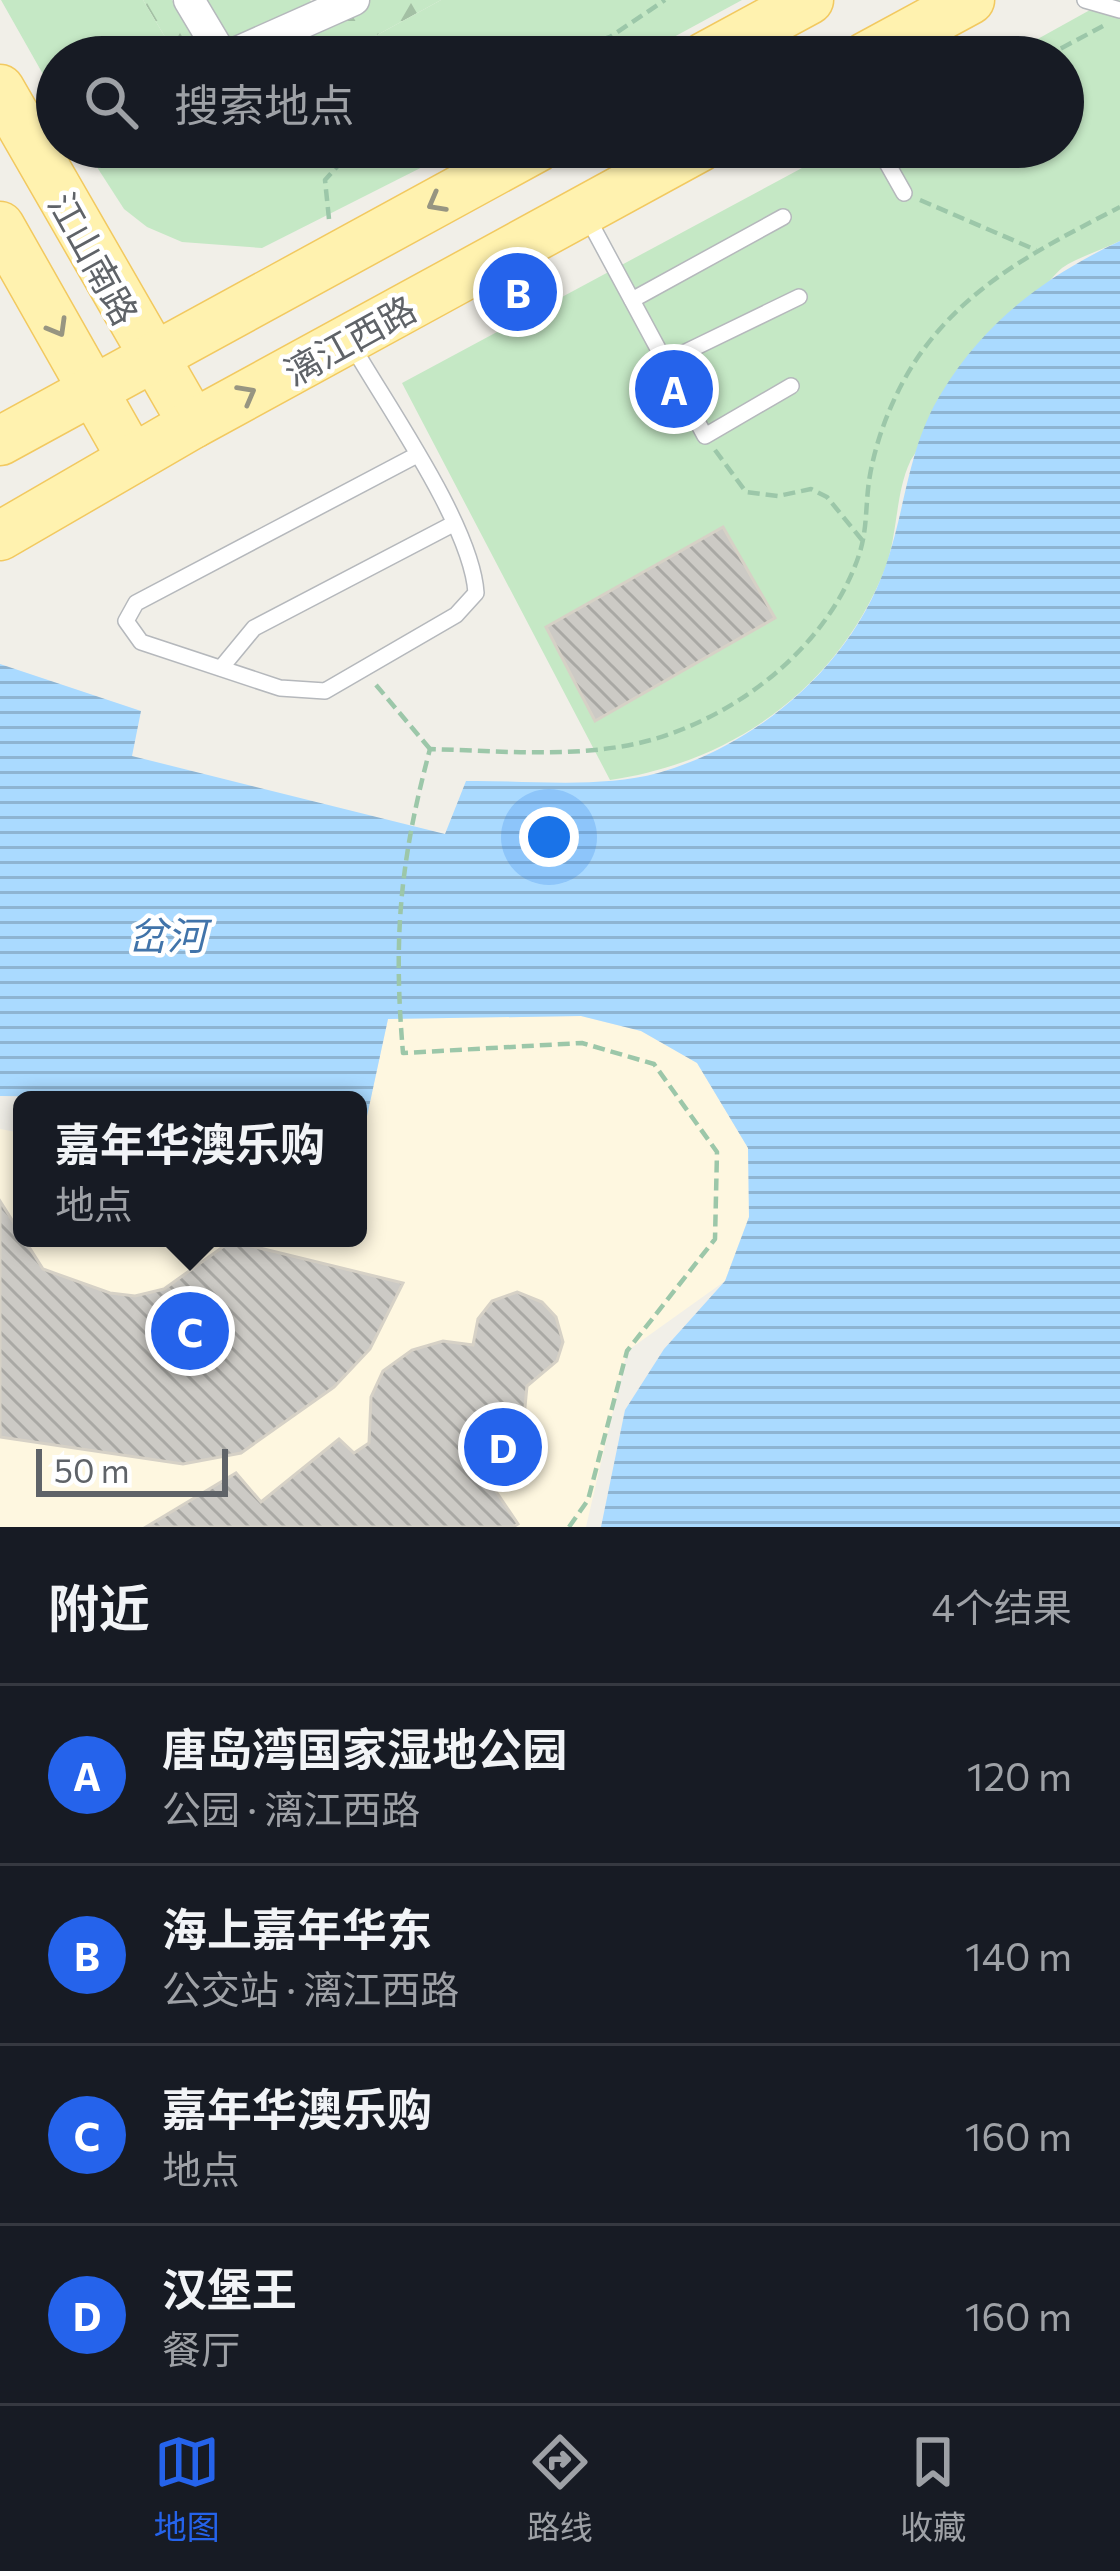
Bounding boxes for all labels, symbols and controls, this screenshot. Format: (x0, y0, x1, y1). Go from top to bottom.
search box (36, 36, 1084, 168)
icon: search (78, 69, 144, 135)
text: 搜索地点 (174, 76, 354, 131)
street label: 江山南路 (41, 184, 149, 332)
one-way arrow (427, 189, 448, 212)
pin: B (479, 247, 557, 337)
street label: 漓江西路 (275, 285, 423, 393)
one-way arrow (43, 315, 66, 337)
pin: A (635, 344, 713, 434)
one-way arrow (235, 385, 256, 408)
your location (519, 807, 579, 867)
water label: 岔河 (128, 910, 213, 958)
popup (13, 1091, 367, 1247)
text: 嘉年华澳乐购 (55, 1115, 325, 1170)
text: 地点 (55, 1179, 133, 1227)
pin: C (151, 1286, 229, 1376)
pin: D (464, 1402, 542, 1492)
scale bar (36, 1443, 228, 1496)
text: 50 m (54, 1449, 130, 1490)
text: 附近 (48, 1575, 150, 1638)
text: 4个结果 (932, 1582, 1072, 1630)
text: 唐岛湾国家湿地公园 (162, 1720, 567, 1775)
text: A (73, 1751, 101, 1799)
text: 120 m (967, 1751, 1072, 1799)
text: 公园 · 漓江西路 (162, 1784, 420, 1832)
text: 海上嘉年华东 (162, 1900, 432, 1955)
text: B (74, 1931, 100, 1979)
text: 140 m (965, 1931, 1072, 1979)
text: 公交站 · 漓江西路 (162, 1964, 459, 2012)
text: 嘉年华澳乐购 (162, 2080, 432, 2135)
text: C (74, 2111, 100, 2159)
text: 160 m (965, 2111, 1072, 2159)
text: 地点 (162, 2144, 240, 2192)
text: 汉堡王 (162, 2260, 297, 2315)
text: D (73, 2291, 101, 2339)
text: 160 m (965, 2291, 1072, 2339)
text: 餐厅 (162, 2324, 240, 2372)
tab: 地图 (154, 2429, 220, 2549)
tab: 路线 (527, 2429, 593, 2549)
tab: 收藏 (900, 2429, 966, 2549)

